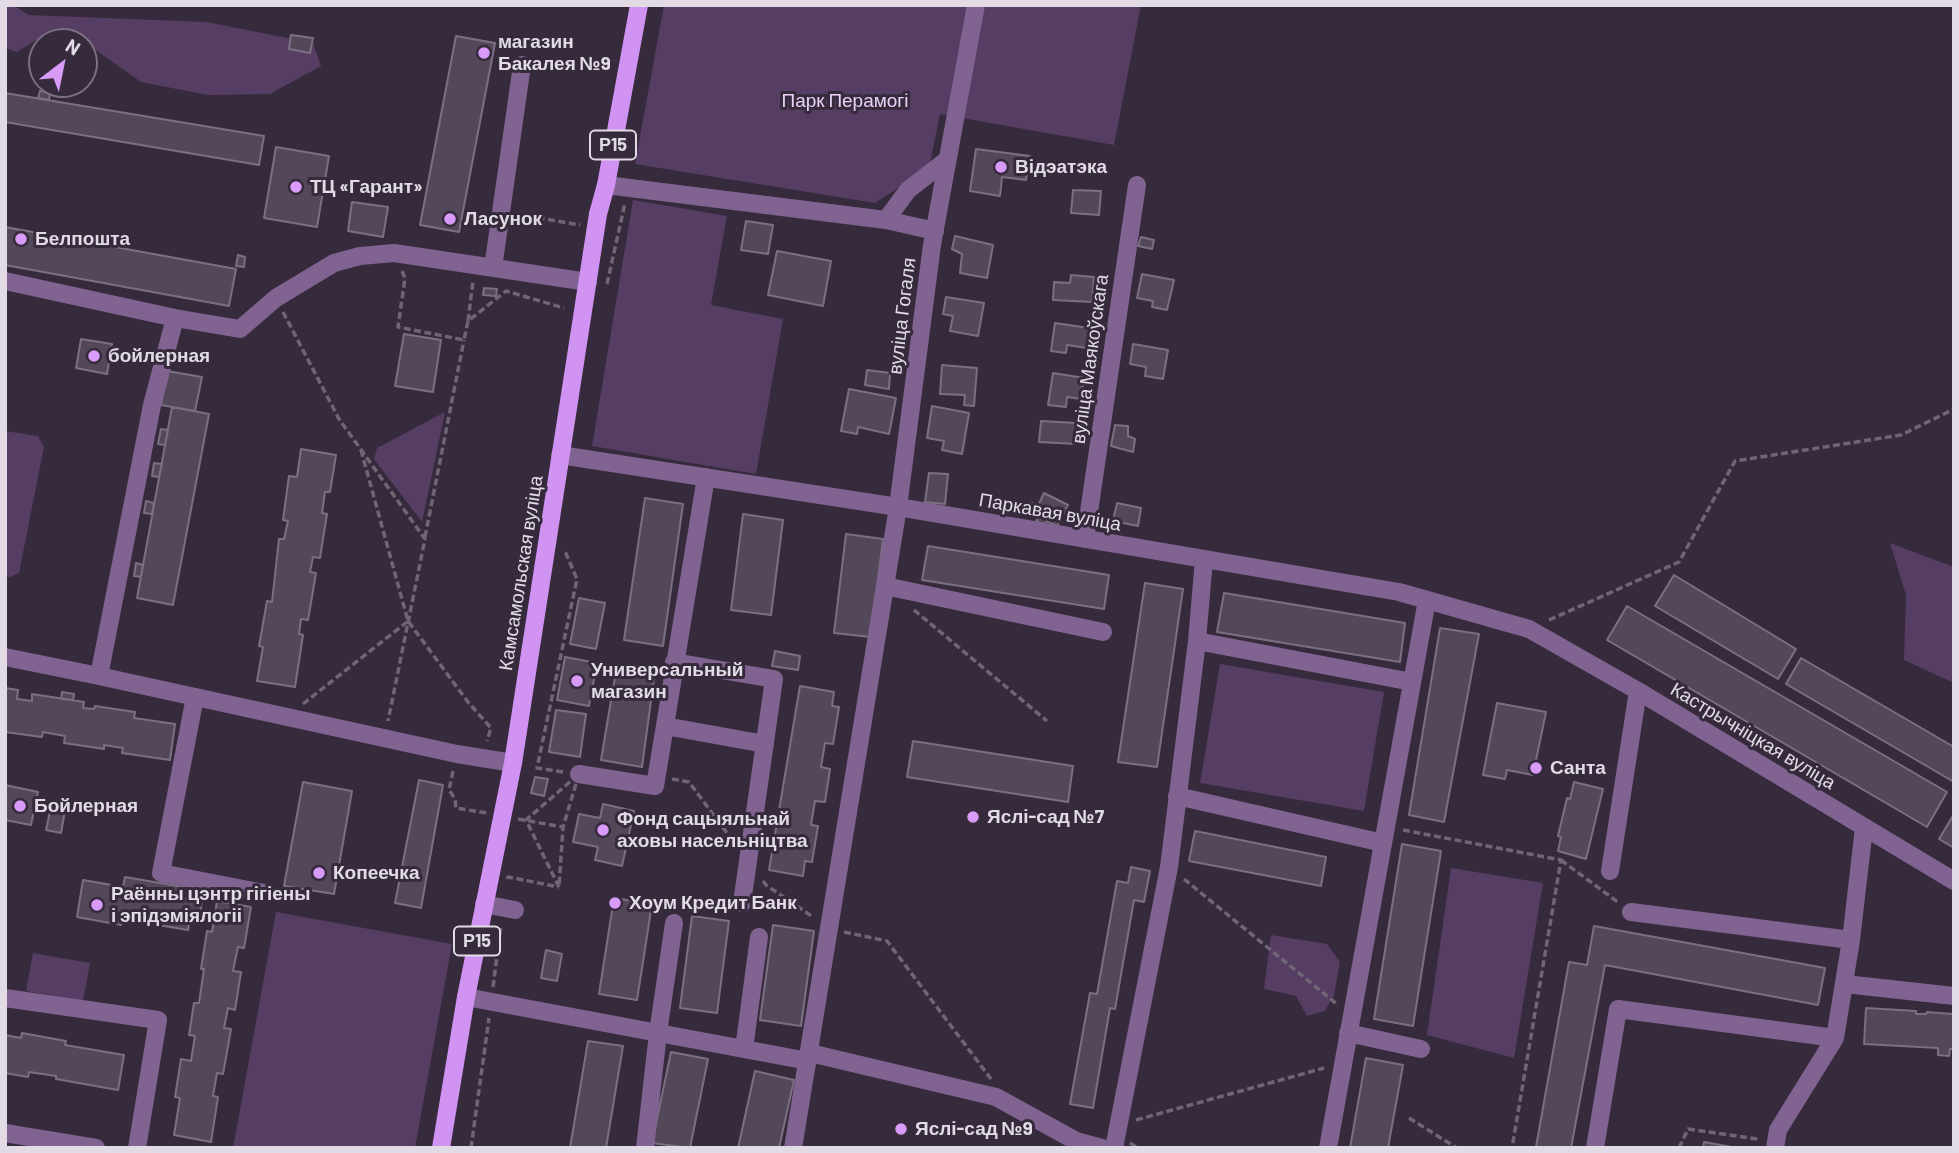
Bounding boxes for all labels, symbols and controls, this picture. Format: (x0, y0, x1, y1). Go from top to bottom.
north arrow (28, 28, 98, 98)
place label: магазин Бакалея №9 (498, 31, 611, 75)
text: N (62, 33, 85, 60)
marker: магазин Бакалея №9 (476, 45, 492, 61)
park label: Парк Перамогі (781, 90, 909, 112)
road number: Р15 (590, 130, 636, 160)
place label: Відэатэка (1015, 156, 1107, 178)
marker: Відэатэка (993, 159, 1009, 175)
place label: ТЦ «Гарант» (310, 176, 423, 198)
marker: ТЦ «Гарант» (288, 179, 304, 195)
place label: Ласунок (464, 208, 542, 230)
marker: Ласунок (442, 211, 458, 227)
place label: Белпошта (35, 228, 130, 250)
marker: Белпошта (13, 231, 29, 247)
street label: вуліца Гогаля (884, 256, 920, 376)
street label: вуліца Маякоўскага (1067, 273, 1113, 445)
place label: бойлерная (108, 345, 210, 367)
marker: бойлерная (86, 348, 102, 364)
street label: Камсамольская вуліца (494, 474, 548, 672)
street label: Паркавая вуліца (977, 488, 1123, 536)
place label: Универсальный магазин (591, 659, 743, 703)
marker: Универсальный магазин (569, 673, 585, 689)
street label: Кастрычніцкая вуліца (1666, 678, 1840, 794)
place label: Санта (1550, 757, 1606, 779)
marker: Санта (1528, 760, 1544, 776)
place label: Бойлерная (34, 795, 138, 817)
marker: Бойлерная (12, 798, 28, 814)
place label: Яслі-сад №7 (987, 806, 1104, 828)
place label: Фонд сацыяльнай аховы насельніцтва (617, 808, 808, 852)
marker: Яслі-сад №7 (965, 809, 981, 825)
marker: Фонд сацыяльнай аховы насельніцтва (595, 822, 611, 838)
place label: Копеечка (333, 862, 419, 884)
marker: Копеечка (311, 865, 327, 881)
place label: Раённы цэнтр гігіены і эпідэміялогіі (111, 883, 311, 927)
place label: Хоум Кредит Банк (629, 892, 797, 914)
marker: Хоум Кредит Банк (607, 895, 623, 911)
marker: Раённы цэнтр гігіены і эпідэміялогіі (89, 897, 105, 913)
road number: Р15 (454, 926, 500, 956)
place label: Яслі-сад №9 (915, 1118, 1033, 1140)
marker: Яслі-сад №9 (893, 1121, 909, 1137)

